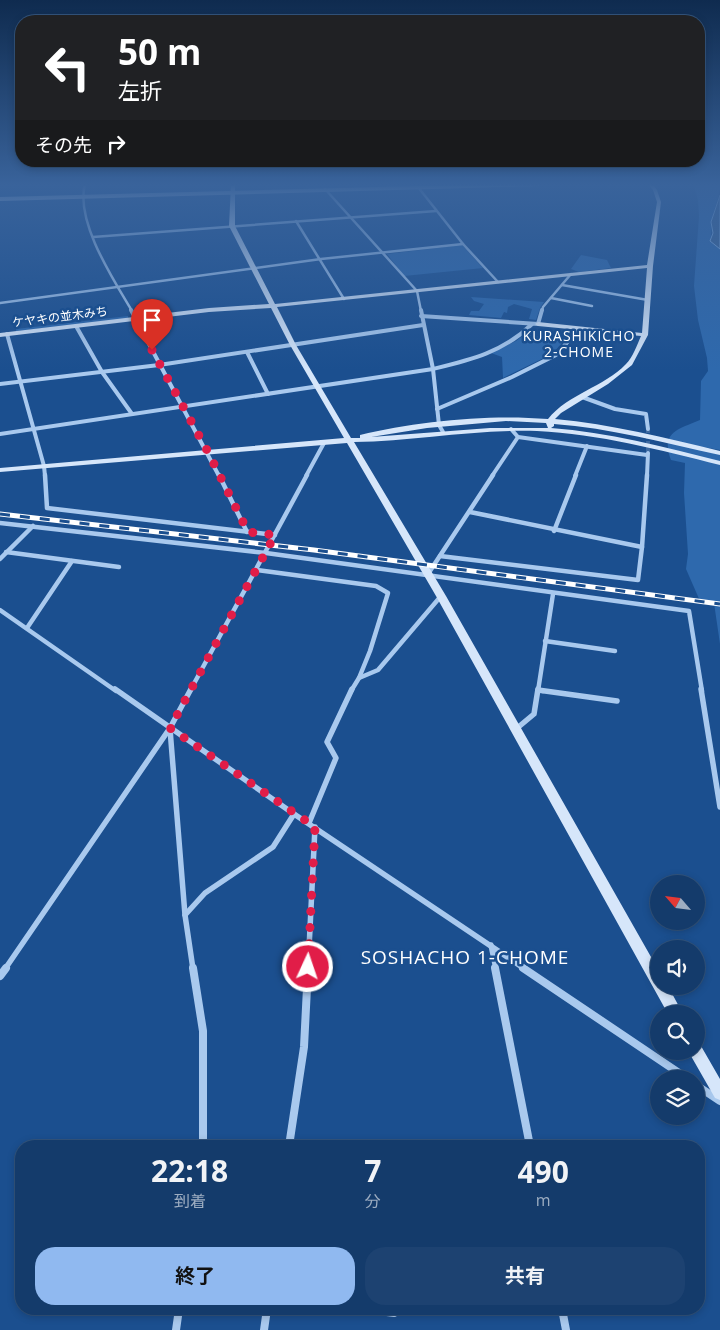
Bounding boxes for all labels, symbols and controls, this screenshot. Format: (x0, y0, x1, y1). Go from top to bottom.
text: 50 m (118, 28, 201, 75)
icon: left (35, 35, 100, 100)
text: 左折 (118, 75, 162, 105)
icon: right (102, 130, 130, 158)
text: その先 (35, 132, 92, 158)
pin (131, 299, 173, 350)
street label: ケヤキの並木みち (11, 302, 109, 331)
icon: arrive (138, 306, 166, 334)
district label: KURASHIKICHO 2-CHOME (523, 326, 635, 361)
north arrow (650, 875, 705, 930)
map controls (650, 875, 705, 1125)
position arrow (281, 940, 333, 992)
button: sound (650, 940, 705, 995)
district label: SOSHACHO 1-CHOME (361, 944, 569, 970)
button: search (650, 1005, 705, 1060)
button: layers (650, 1070, 705, 1125)
text: 22:18 (151, 1150, 228, 1191)
text: 7 (364, 1150, 381, 1191)
text: 490 (517, 1151, 569, 1192)
text: m (536, 1189, 551, 1211)
text: 到着 (174, 1190, 206, 1212)
text: 分 (365, 1190, 381, 1212)
button: 終了 (35, 1247, 355, 1305)
button: 共有 (365, 1247, 685, 1305)

